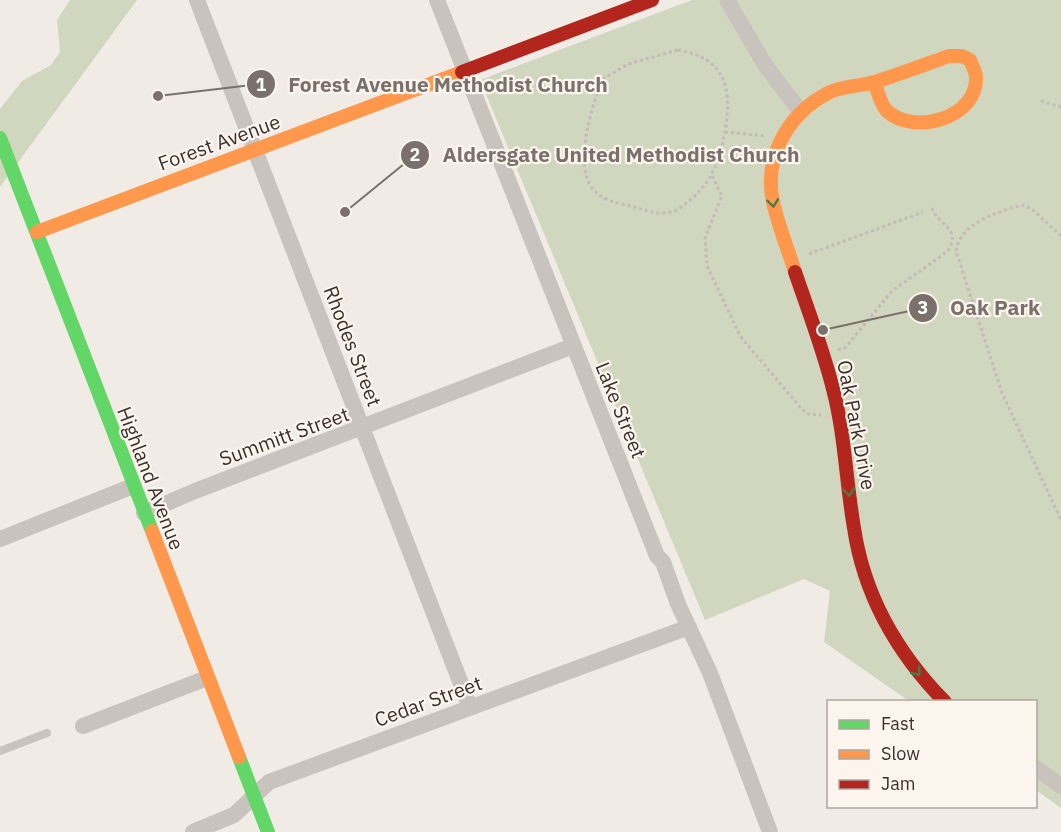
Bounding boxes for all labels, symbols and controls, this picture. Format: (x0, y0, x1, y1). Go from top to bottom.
callout: Forest Avenue Methodist Church (246, 65, 620, 104)
text: Forest Avenue Methodist Church (288, 70, 608, 98)
text: 1 (256, 73, 267, 96)
street label: Forest Avenue (154, 107, 284, 177)
callout: Aldersgate United Methodist Church (400, 135, 812, 174)
text: Aldersgate United Methodist Church (442, 140, 800, 168)
text: 2 (410, 143, 420, 166)
one-way arrow (766, 199, 779, 208)
street label: Rhodes Street (318, 282, 388, 410)
callout: Oak Park (908, 289, 1052, 328)
text: Oak Park (950, 293, 1041, 321)
text: 3 (918, 296, 928, 319)
street label: Lake Street (589, 358, 653, 462)
street label: Oak Park Drive (831, 358, 883, 492)
street label: Summitt Street (215, 400, 353, 472)
street label: Highland Avenue (111, 402, 191, 554)
one-way arrow (843, 488, 855, 497)
one-way arrow (910, 665, 921, 676)
street label: Cedar Street (370, 669, 486, 733)
legend (827, 700, 1037, 808)
text: Fast (881, 712, 915, 735)
text: Slow (881, 742, 920, 765)
text: Jam (881, 772, 916, 795)

